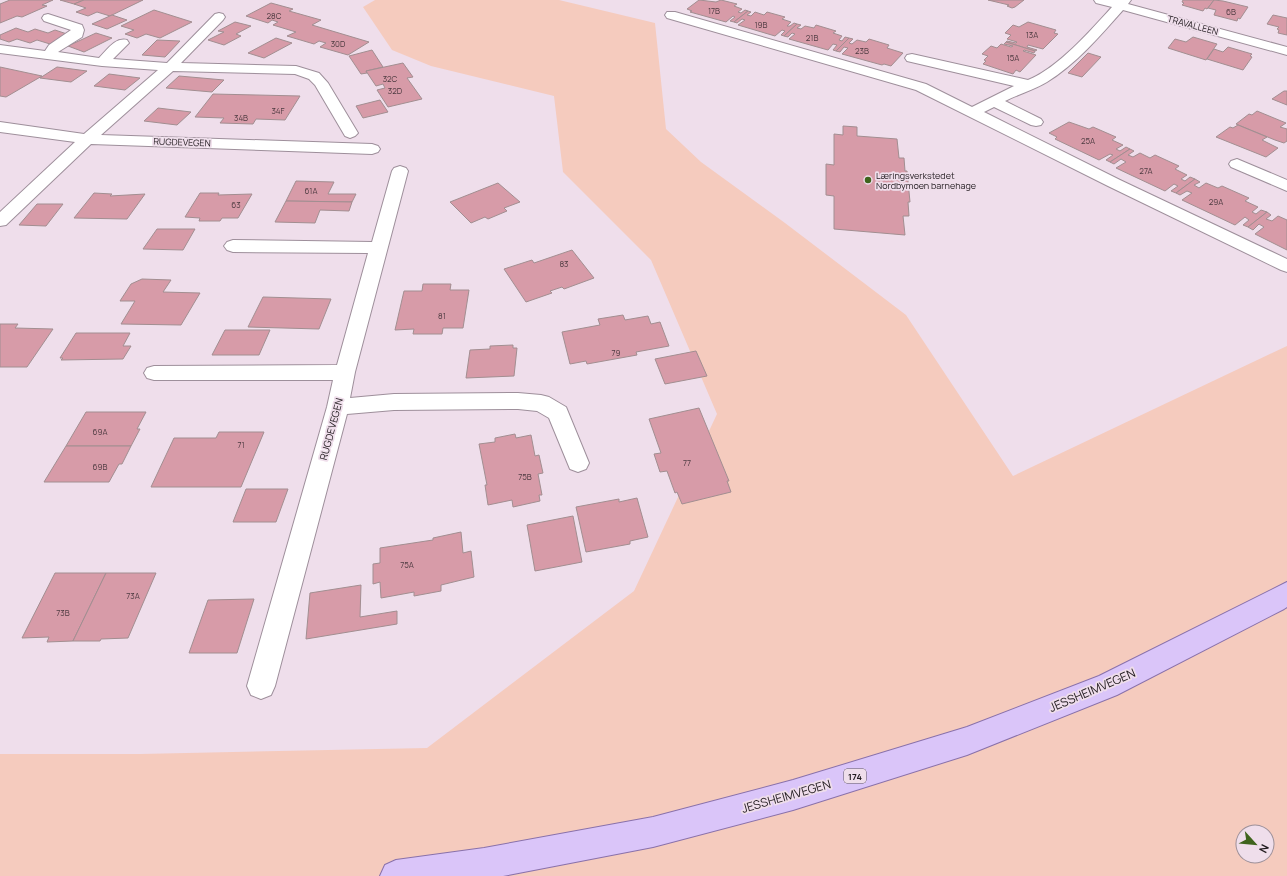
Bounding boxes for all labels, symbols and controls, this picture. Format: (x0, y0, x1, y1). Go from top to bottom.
house number: 17B (708, 5, 720, 16)
house number: 6B (1226, 6, 1236, 17)
house number: 28C (267, 10, 282, 21)
street label: TRAVALLEEN (1166, 12, 1220, 38)
house number: 19B (755, 19, 768, 30)
house number: 13A (1026, 29, 1038, 40)
house number: 21B (806, 32, 818, 43)
house number: 30D (331, 38, 346, 49)
house number: 23B (855, 45, 869, 56)
house number: 15A (1007, 52, 1019, 63)
house number: 32C (383, 73, 398, 84)
house number: 32D (388, 85, 403, 96)
house number: 34F (271, 105, 285, 116)
house number: 34B (234, 112, 248, 123)
street label: RUGDEVEGEN (153, 135, 211, 149)
house number: 25A (1081, 135, 1095, 146)
house number: 27A (1139, 165, 1153, 176)
place label: Læringsverkstedet Nordbymoen barnehage (876, 169, 976, 192)
marker: Læringsverkstedet Nordbymoen barnehage (863, 175, 873, 185)
house number: 61A (304, 185, 318, 196)
house number: 29A (1209, 196, 1223, 207)
house number: 63 (231, 199, 241, 210)
house number: 83 (559, 258, 569, 269)
house number: 81 (438, 310, 446, 321)
house number: 79 (612, 347, 621, 358)
street label: RUGDEVEGEN (316, 396, 346, 462)
house number: 69A (93, 426, 107, 437)
house number: 71 (237, 439, 245, 450)
house number: 77 (683, 457, 691, 468)
house number: 69B (93, 461, 107, 472)
house number: 75B (518, 471, 532, 482)
house number: 75A (400, 559, 414, 570)
house number: 73A (126, 590, 140, 601)
house number: 73B (56, 607, 70, 618)
street label: JESSHEIMVEGEN (1046, 664, 1138, 716)
road number: 174 (844, 769, 866, 783)
street label: JESSHEIMVEGEN (739, 775, 833, 817)
north arrow (1235, 824, 1275, 864)
text: N (1256, 842, 1273, 856)

